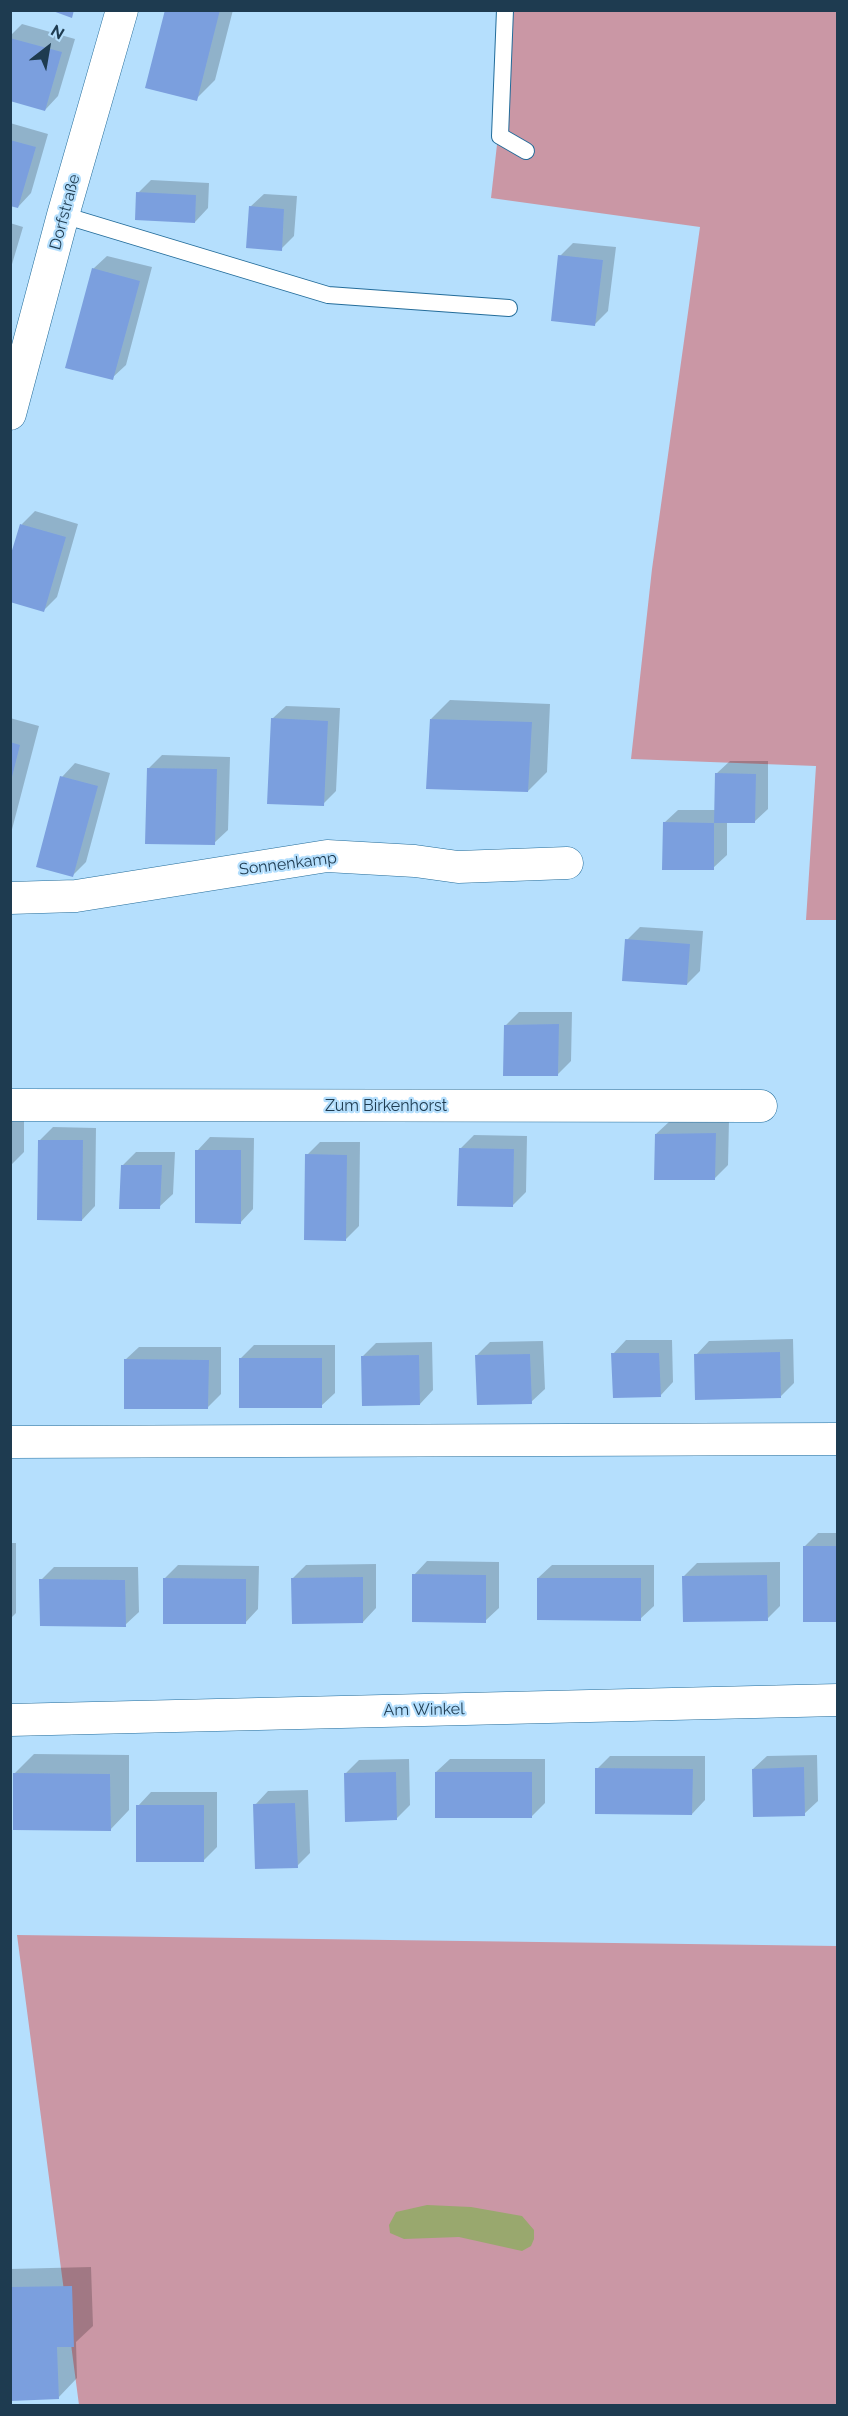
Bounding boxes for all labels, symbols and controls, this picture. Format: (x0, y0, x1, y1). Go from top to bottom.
north arrow (18, 18, 78, 78)
text: N (47, 21, 68, 43)
street label: Dorfstraße (46, 172, 84, 252)
street label: Sonnenkamp (238, 848, 338, 880)
street label: Zum Birkenhorst (325, 1096, 447, 1116)
street label: Am Winkel (383, 1700, 465, 1720)

